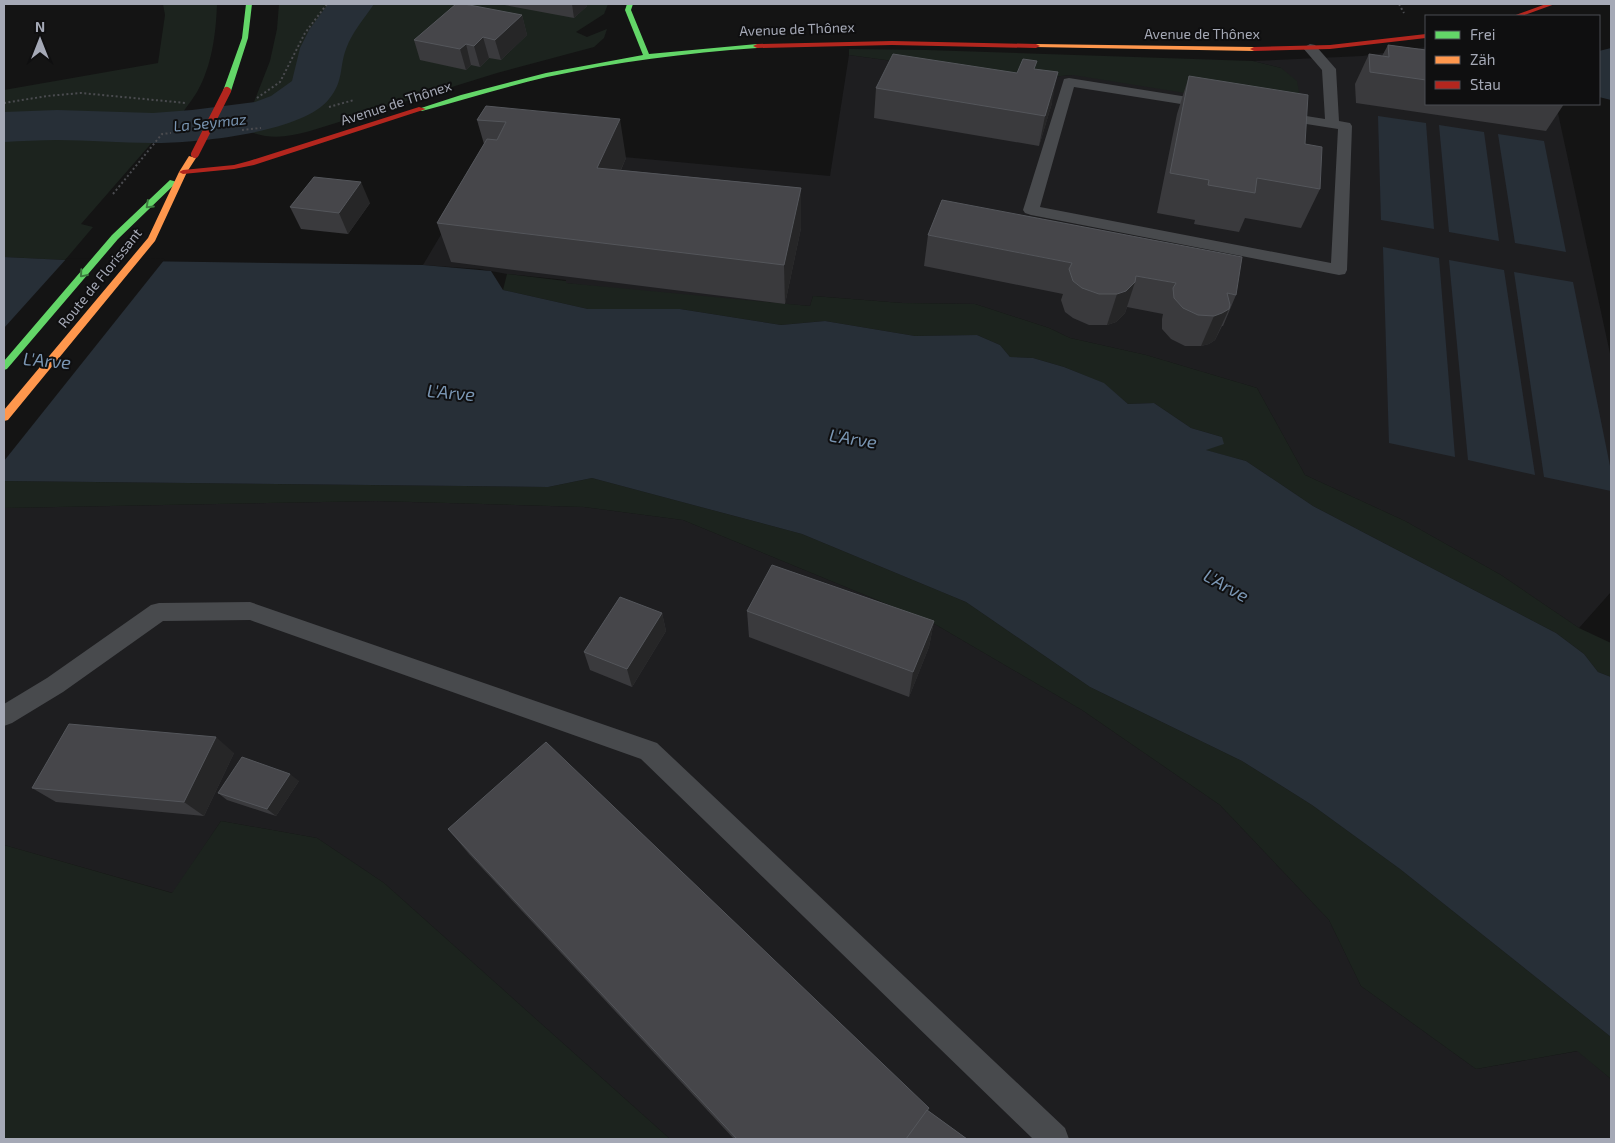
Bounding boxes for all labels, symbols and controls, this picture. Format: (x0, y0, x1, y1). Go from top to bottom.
north arrow (15, 15, 65, 65)
legend (1425, 15, 1600, 105)
text: N (35, 18, 45, 35)
street label: Avenue de Thônex (739, 18, 856, 39)
street label: Avenue de Thônex (1144, 25, 1260, 42)
text: Frei (1470, 25, 1495, 43)
text: Zäh (1470, 50, 1495, 68)
text: Stau (1470, 75, 1501, 93)
street label: Avenue de Thônex (338, 76, 454, 128)
water label: La Seymaz (172, 109, 248, 136)
one-way arrow (146, 199, 155, 208)
street label: Route de Florissant (54, 224, 145, 331)
one-way arrow (81, 268, 89, 277)
water label: L'Arve (22, 347, 72, 373)
water label: L'Arve (426, 379, 476, 405)
water label: L'Arve (828, 423, 879, 453)
water label: L'Arve (1200, 564, 1253, 607)

